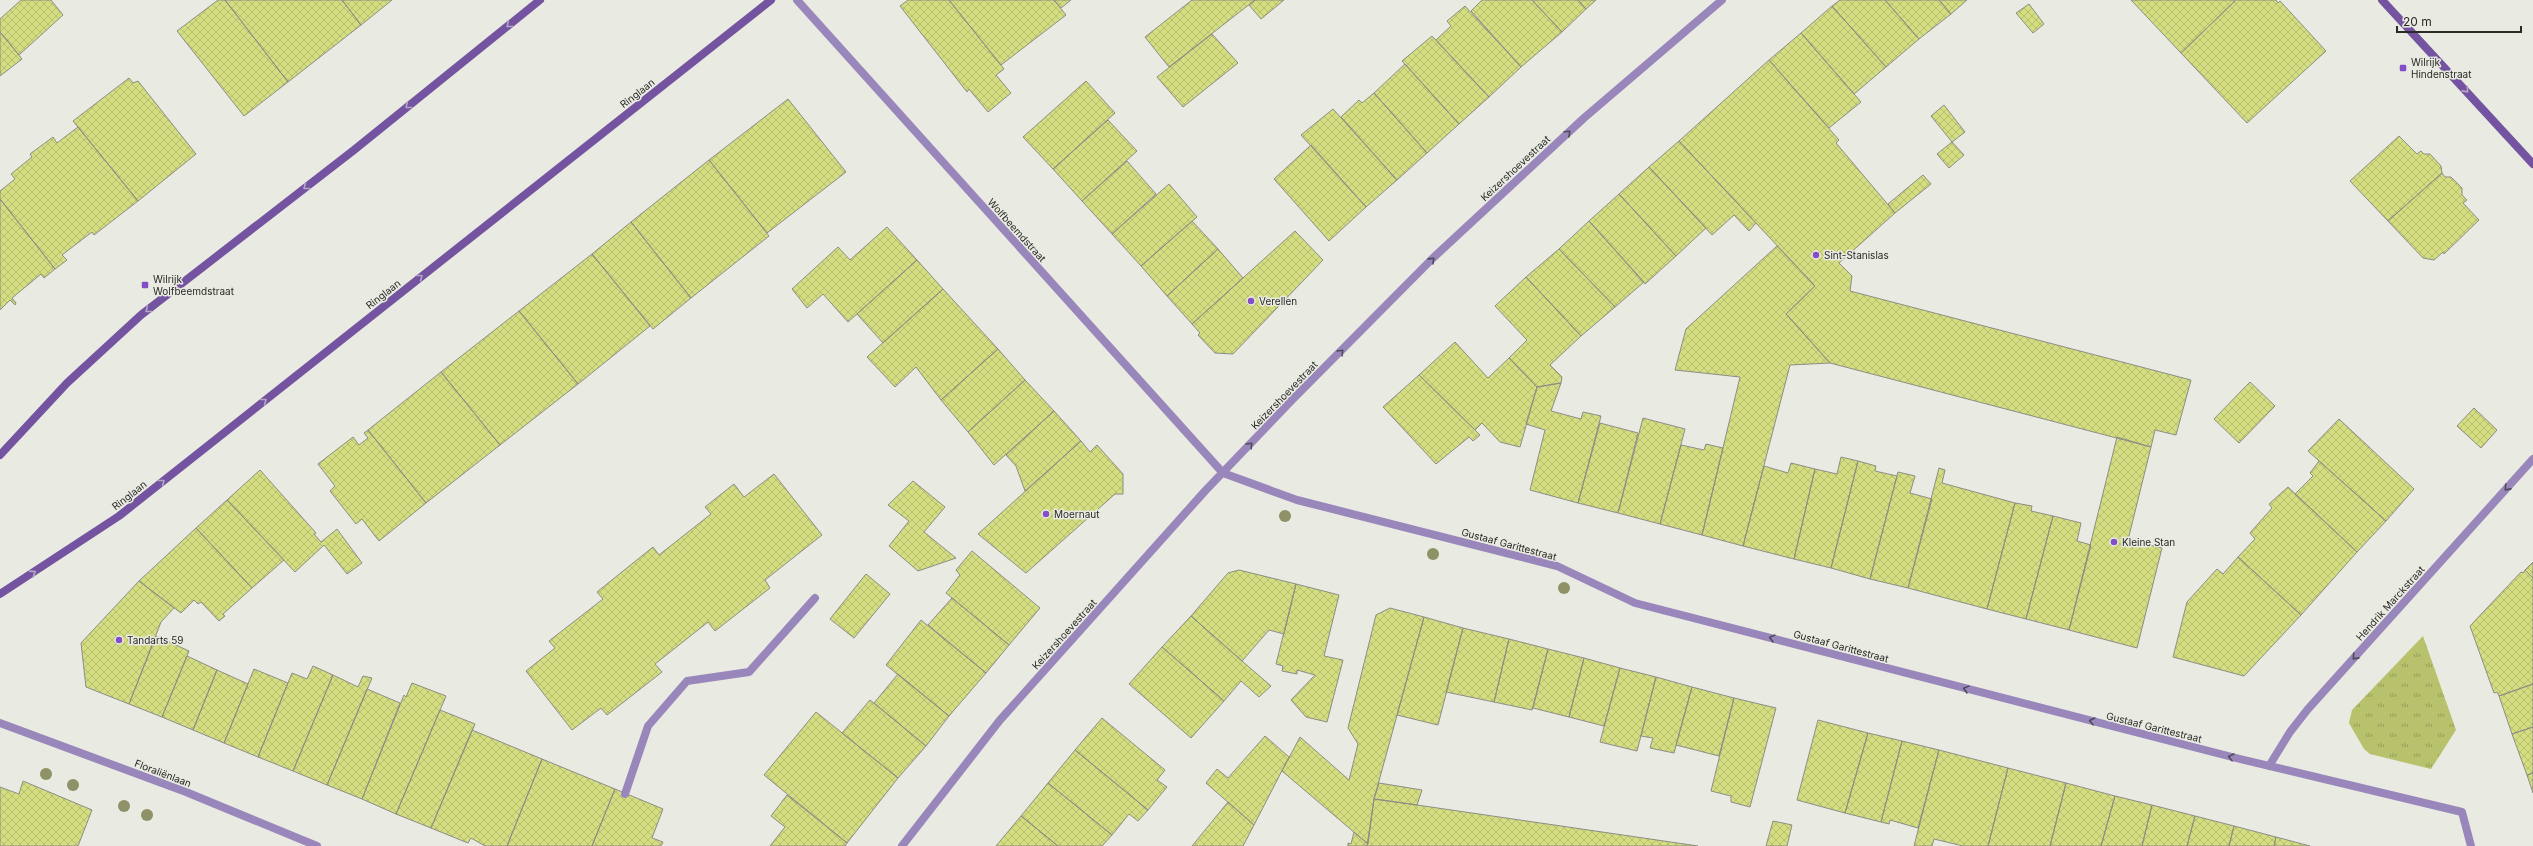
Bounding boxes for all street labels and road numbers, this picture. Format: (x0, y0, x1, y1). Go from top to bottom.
street label: Ringlaan (617, 76, 657, 110)
street label: Keizershoevestraat (1478, 132, 1553, 203)
street label: Wolfbeemdstraat (985, 196, 1049, 265)
street label: Ringlaan (363, 277, 403, 311)
street label: Keizershoevestraat (1248, 358, 1320, 432)
street label: Ringlaan (109, 478, 149, 512)
street label: Gustaaf Garittestraat (1460, 526, 1559, 563)
street label: Hendrik Marckstraat (2353, 563, 2427, 643)
street label: Keizershoevestraat (1029, 596, 1099, 672)
street label: Gustaaf Garittestraat (1792, 628, 1891, 665)
street label: Gustaaf Garittestraat (2105, 709, 2204, 745)
street label: Floraliënlaan (133, 757, 193, 789)

